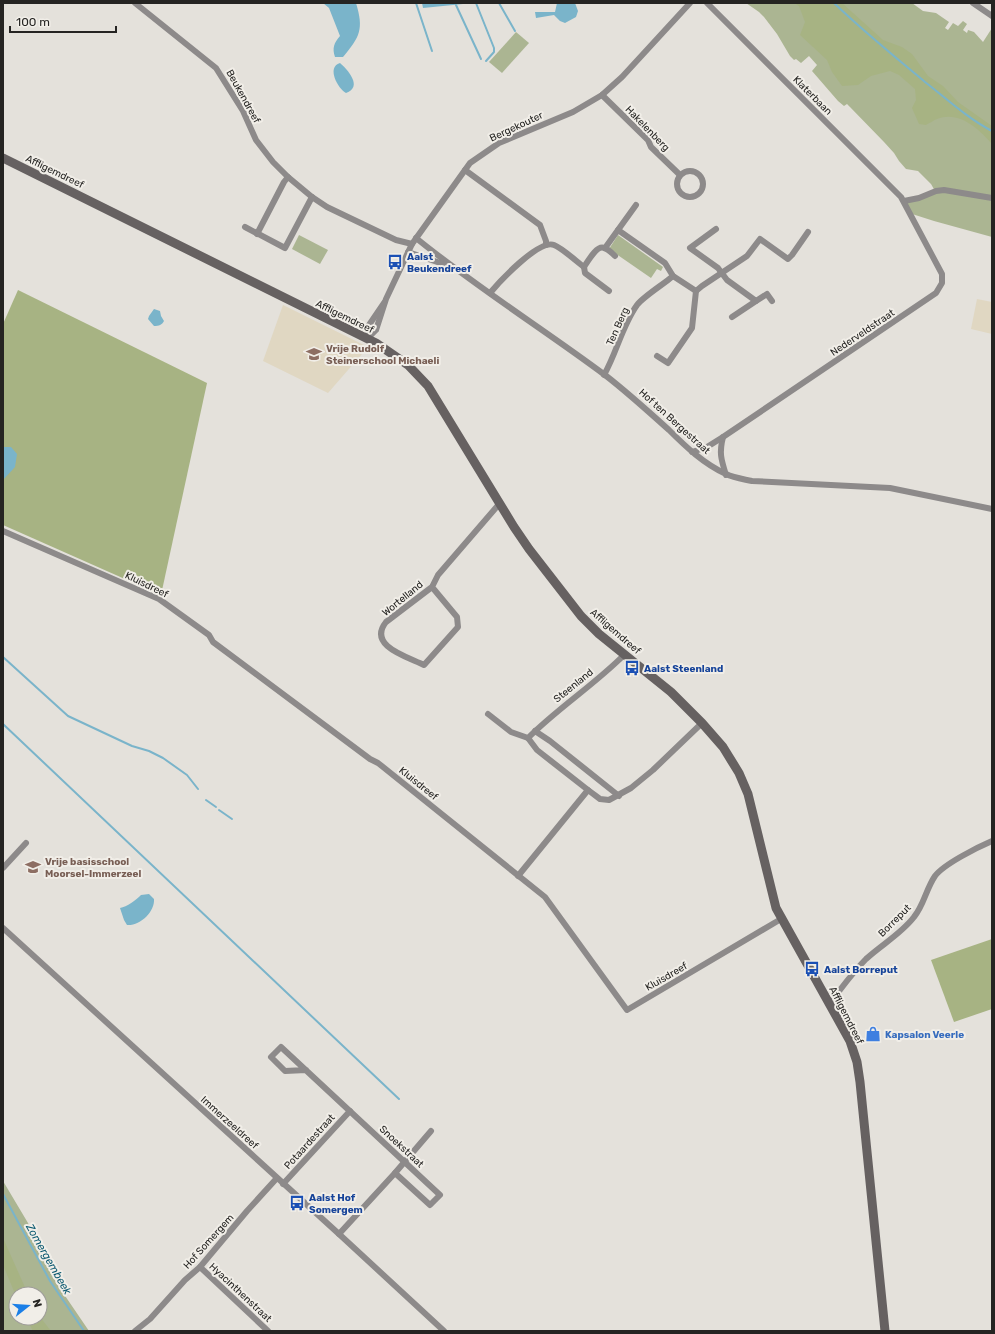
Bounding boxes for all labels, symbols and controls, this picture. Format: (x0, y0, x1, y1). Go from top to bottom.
scale bar (10, 8, 116, 34)
text: 100 m (16, 15, 50, 29)
street label: Beukendreef (223, 68, 263, 126)
street label: Klaterbaan (790, 74, 834, 118)
street label: Hakelenberg (623, 103, 672, 154)
street label: Bergekouter (488, 109, 545, 145)
street label: Affligemdreef (24, 153, 86, 191)
place label: Aalst Beukendreef (407, 251, 472, 275)
bus stop icon: Aalst Beukendreef (386, 253, 404, 271)
street label: Affligemdreef (314, 298, 376, 336)
street label: Ten Berg (604, 305, 632, 348)
street label: Nederveldstraat (828, 307, 897, 359)
place label: Vrije Rudolf Steinerschool Michaeli (326, 343, 439, 367)
school or university icon: Vrije Rudolf Steinerschool Michaeli (305, 345, 323, 363)
street label: Hof ten Bergestraat (636, 387, 713, 457)
street label: Kluisdreef (123, 569, 170, 601)
street label: Wortelland (380, 579, 426, 619)
street label: Affligemdreef (588, 607, 643, 657)
bus stop icon: Aalst Steenland (623, 659, 641, 677)
place label: Aalst Steenland (644, 663, 723, 675)
street label: Steenland (551, 666, 596, 705)
street label: Kluisdreef (396, 764, 440, 803)
place label: Vrije basisschool Moorsel-Immerzeel (45, 856, 142, 880)
school or university icon: Vrije basisschool Moorsel-Immerzeel (24, 858, 42, 876)
street label: Borreput (876, 902, 914, 940)
street label: Kluisdreef (643, 960, 690, 994)
bus stop icon: Aalst Borreput (803, 960, 821, 978)
place label: Aalst Borreput (824, 964, 898, 976)
street label: Affligemdreef (826, 985, 866, 1046)
shop icon: Kapsalon Veerle (864, 1025, 882, 1043)
place label: Kapsalon Veerle (885, 1029, 964, 1041)
street label: Immerzeeldreef (198, 1094, 261, 1152)
street label: Potaardestraat (282, 1112, 338, 1172)
street label: Snoekstraat (377, 1123, 426, 1170)
place label: Aalst Hof Somergem (309, 1192, 363, 1216)
bus stop icon: Aalst Hof Somergem (288, 1194, 306, 1212)
street label: Hof Somergem (181, 1212, 237, 1272)
water label: Zomergembeek (23, 1221, 74, 1297)
street label: Hyacinthenstraat (207, 1261, 274, 1325)
north arrow (8, 1286, 48, 1326)
text: N (30, 1298, 44, 1309)

